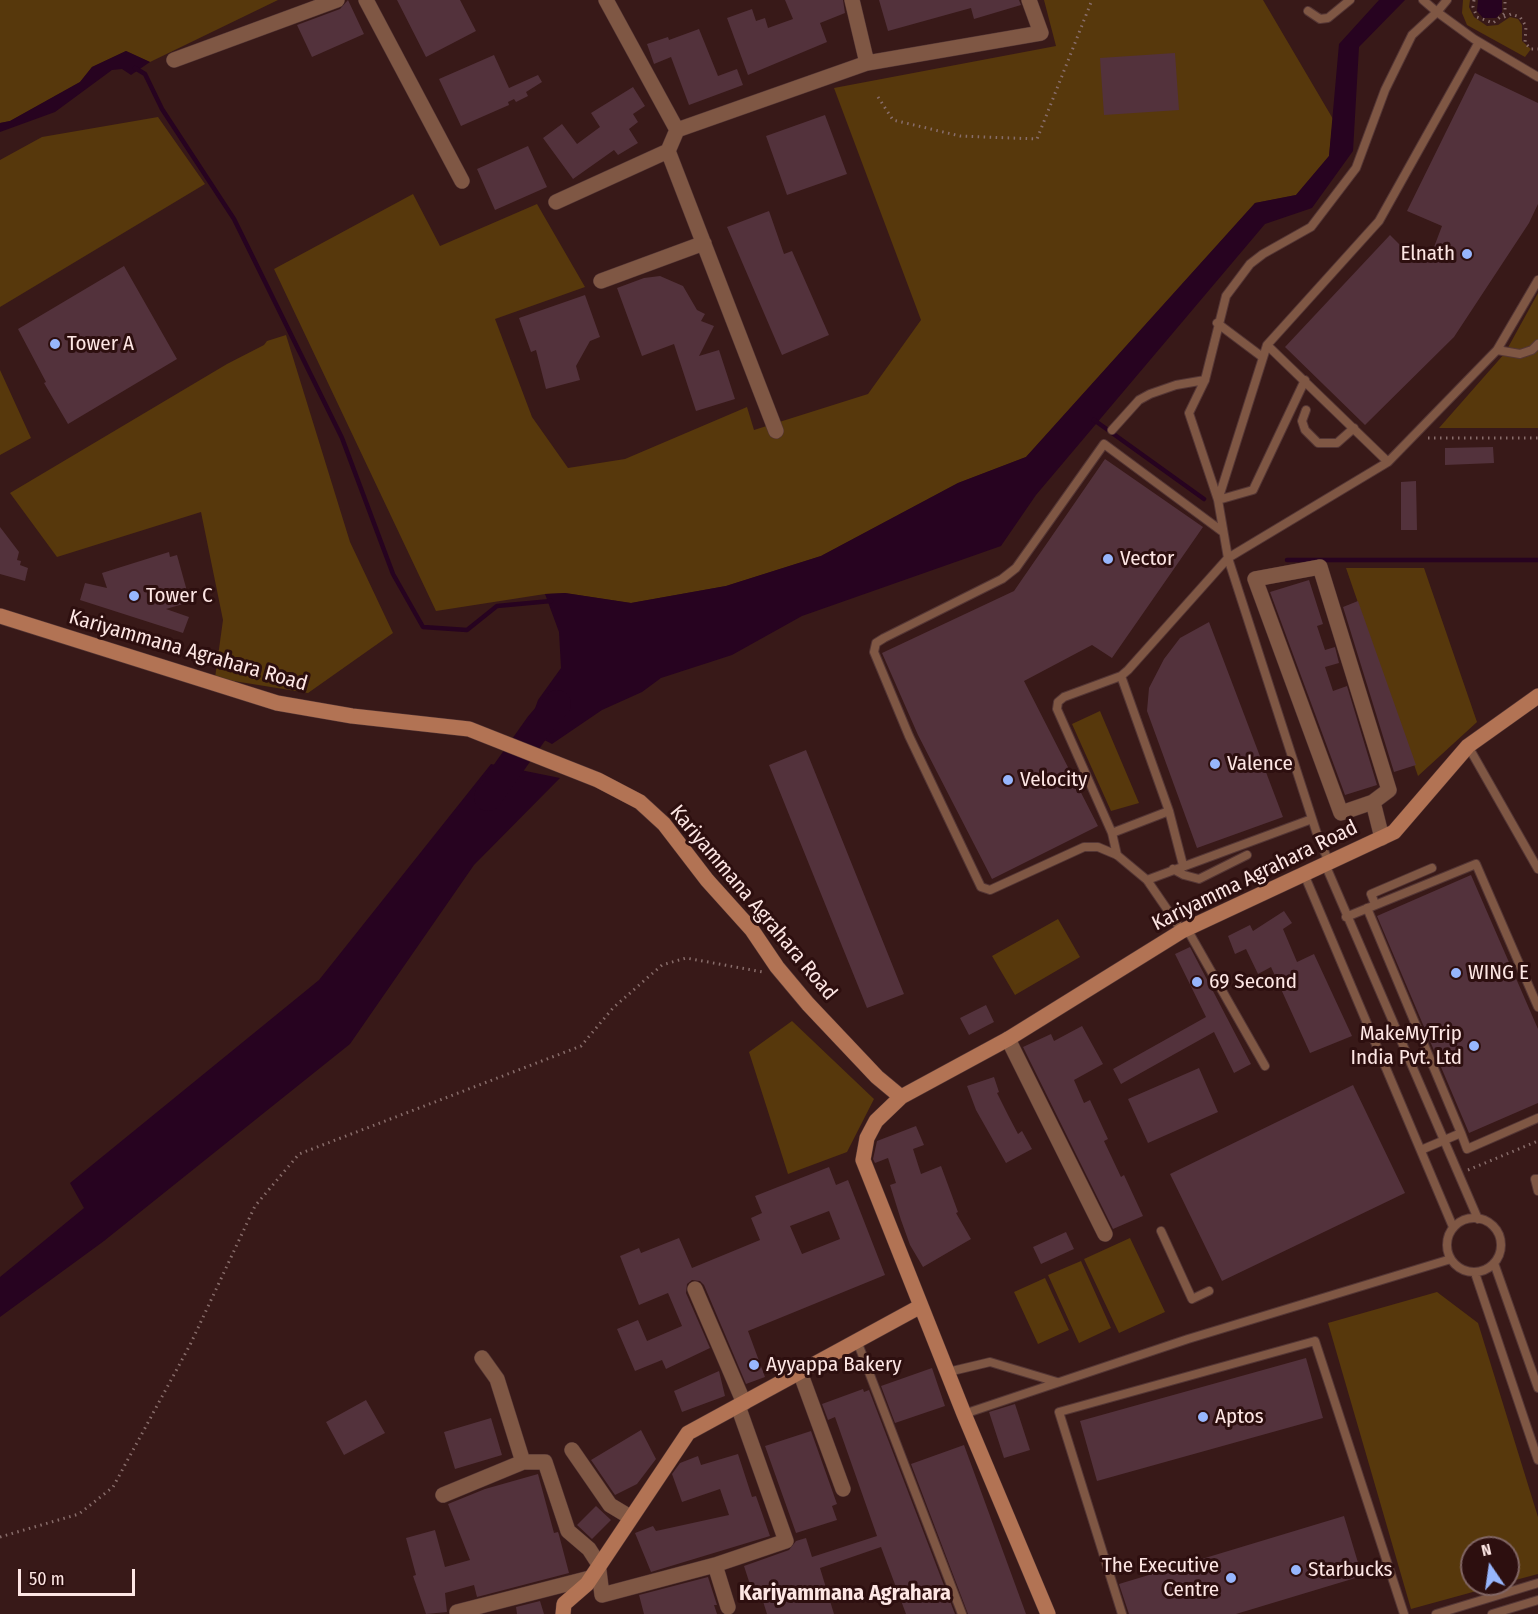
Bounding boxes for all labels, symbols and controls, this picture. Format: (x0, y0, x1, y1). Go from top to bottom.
place label: Elnath (1400, 241, 1455, 267)
marker: Elnath (1460, 247, 1474, 261)
place label: Tower A (67, 331, 134, 357)
marker: Tower A (48, 337, 62, 351)
place label: Vector (1120, 546, 1174, 572)
marker: Vector (1101, 552, 1115, 566)
place label: Tower C (146, 583, 213, 609)
marker: Tower C (127, 589, 141, 603)
street label: Kariyammana Agrahara Road (66, 605, 310, 697)
place label: Valence (1227, 751, 1293, 777)
marker: Valence (1208, 757, 1222, 771)
place label: Velocity (1020, 767, 1087, 793)
marker: Velocity (1001, 773, 1015, 787)
street label: Kariyammana Agrahara Road (664, 800, 842, 1006)
street label: Kariyamma Agrahara Road (1148, 815, 1362, 937)
place label: WING E (1468, 960, 1529, 986)
marker: WING E (1449, 966, 1463, 980)
place label: 69 Second (1209, 969, 1297, 995)
marker: 69 Second (1190, 975, 1204, 989)
place label: MakeMyTrip India Pvt. Ltd (1350, 1021, 1462, 1071)
marker: MakeMyTrip India Pvt. Ltd (1467, 1039, 1481, 1053)
place label: Ayyappa Bakery (766, 1352, 902, 1378)
marker: Ayyappa Bakery (747, 1358, 761, 1372)
place label: Aptos (1215, 1404, 1264, 1430)
marker: Aptos (1196, 1410, 1210, 1424)
north arrow (1460, 1536, 1520, 1596)
text: N (1479, 1540, 1493, 1560)
place label: The Executive Centre (1102, 1553, 1219, 1603)
scale bar (21, 1557, 138, 1595)
place label: Starbucks (1308, 1557, 1393, 1583)
marker: Starbucks (1289, 1563, 1303, 1577)
text: 50 m (29, 1568, 65, 1590)
marker: The Executive Centre (1224, 1571, 1238, 1585)
district label: Kariyammana Agrahara (739, 1581, 951, 1607)

